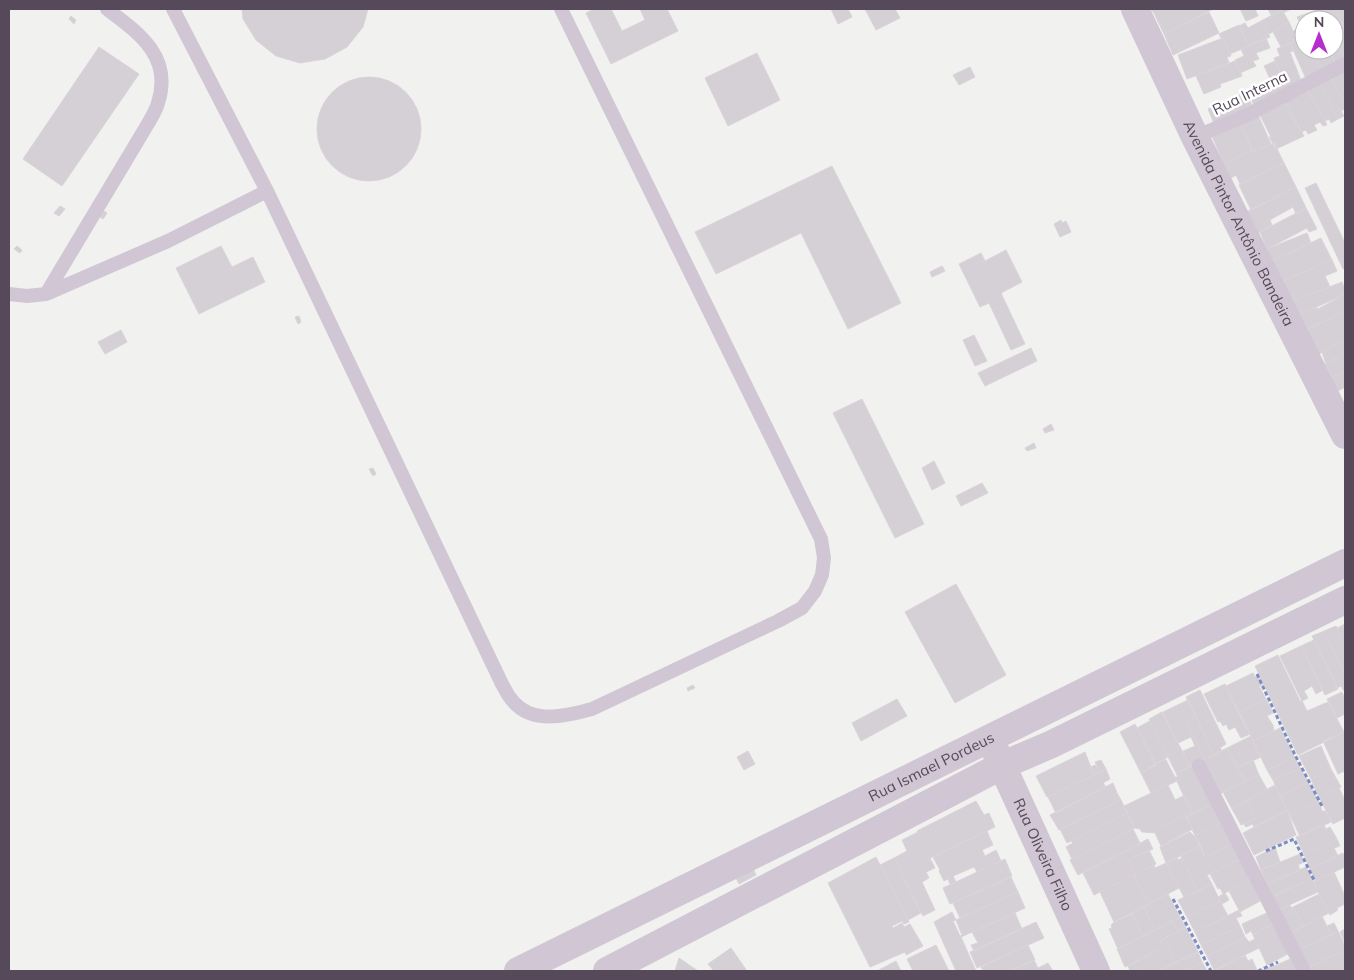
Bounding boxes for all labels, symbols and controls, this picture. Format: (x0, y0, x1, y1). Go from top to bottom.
north arrow (1294, 10, 1344, 60)
text: N (1314, 13, 1324, 31)
street label: Rua Interna (1209, 66, 1290, 119)
street label: Avenida Pintor Antônio Bandeira (1179, 117, 1299, 329)
street label: Rua Ismael Pordeus (865, 728, 997, 806)
street label: Rua Oliveira Filho (1009, 795, 1077, 914)

